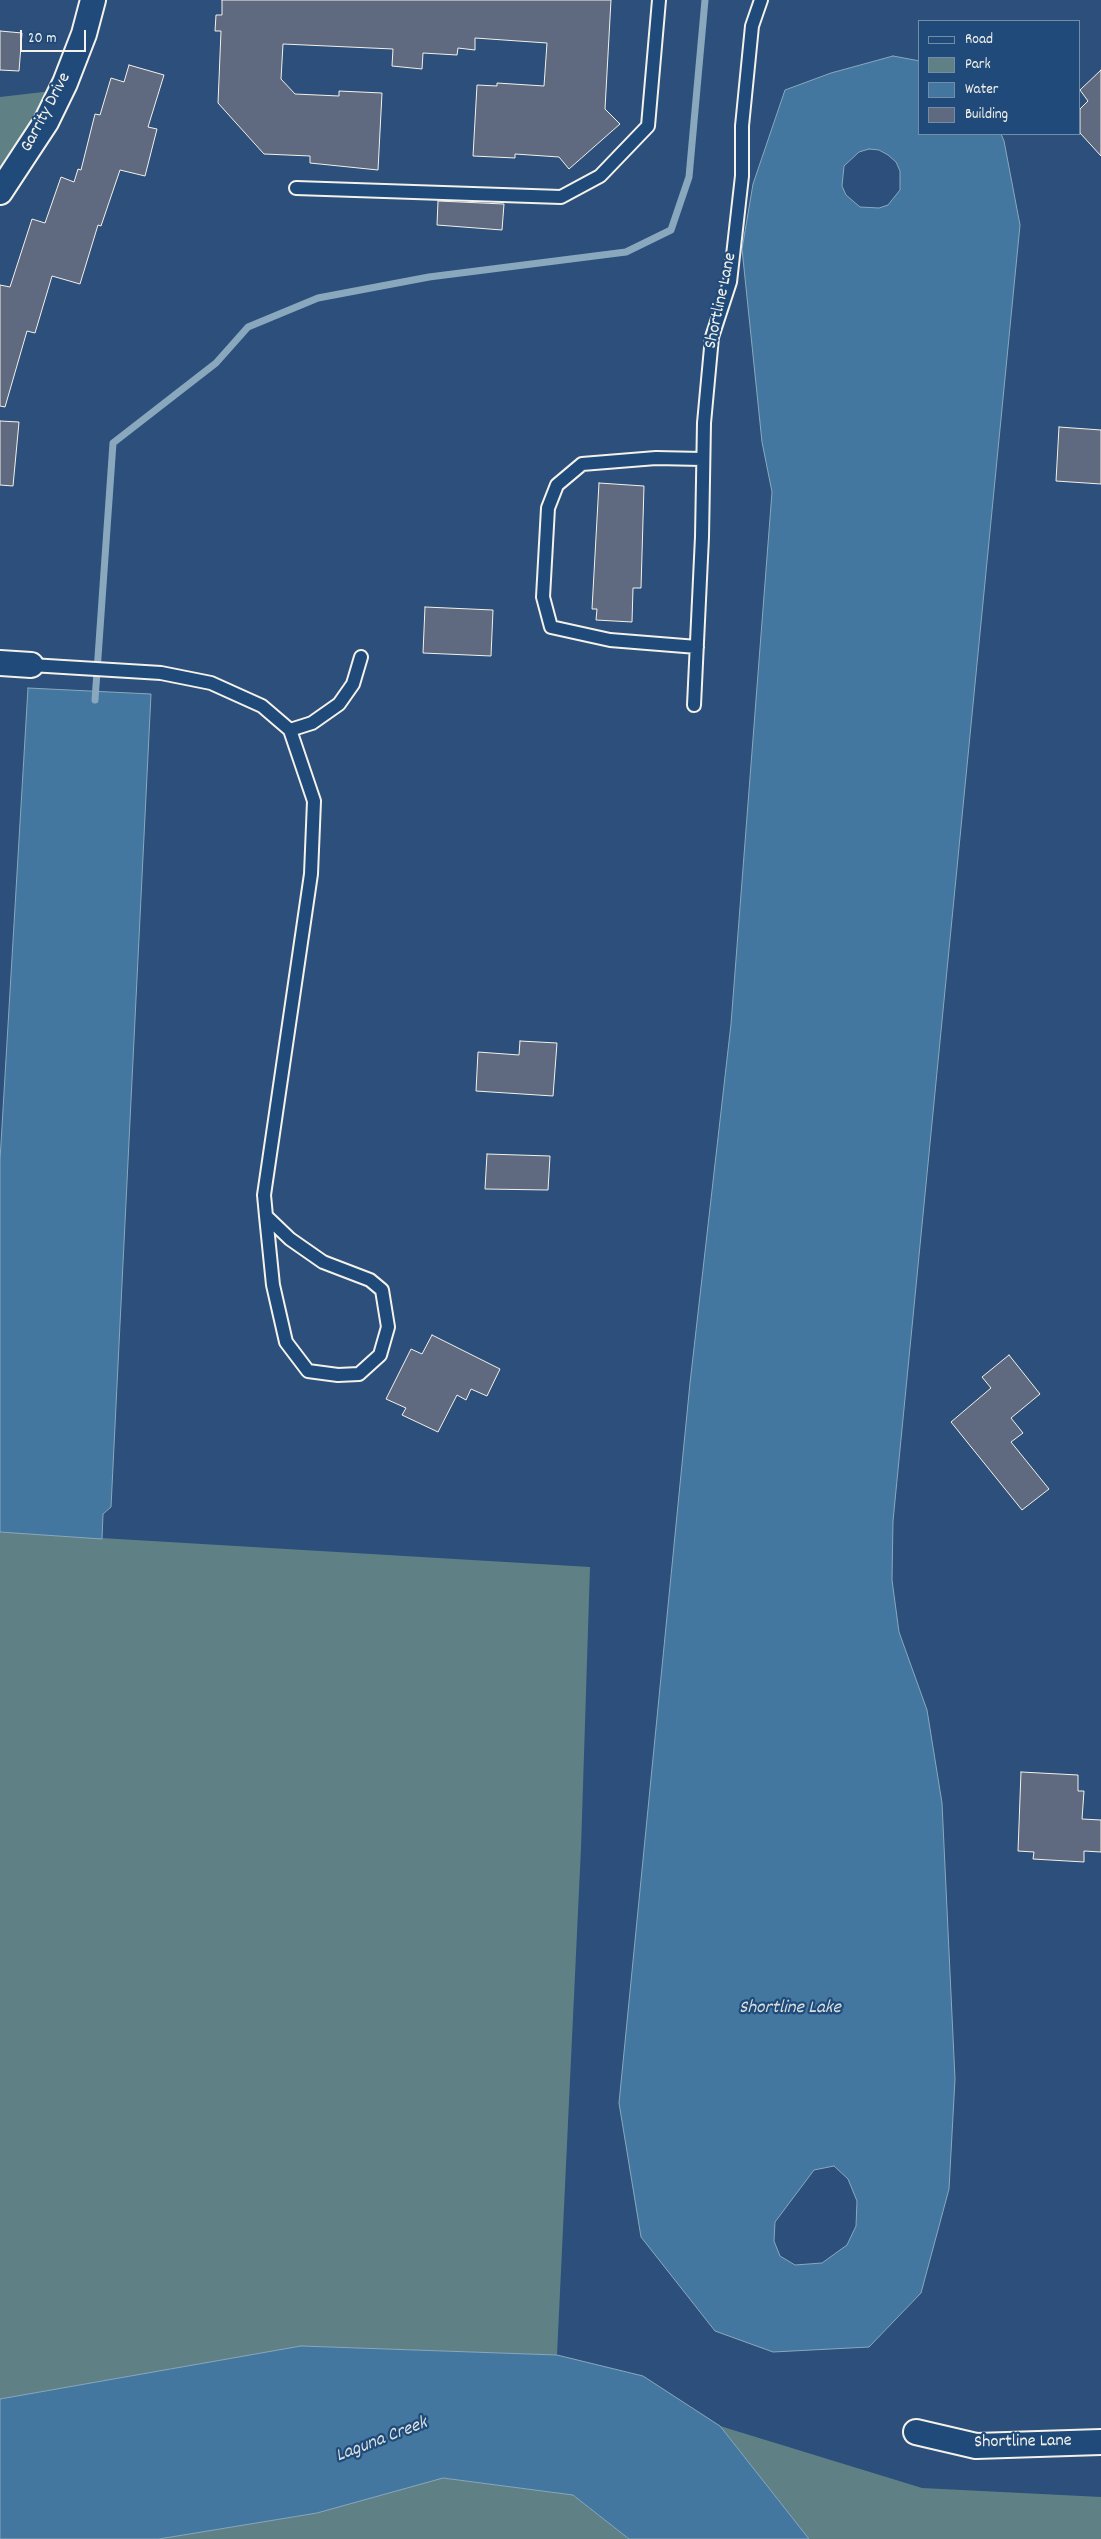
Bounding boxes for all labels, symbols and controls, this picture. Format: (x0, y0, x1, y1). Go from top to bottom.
scale bar (22, 20, 89, 52)
legend (918, 20, 1081, 135)
text: 20 m (28, 28, 56, 50)
text: Road (965, 29, 993, 51)
text: Park (965, 54, 991, 76)
street label: Garrity Drive (17, 70, 77, 156)
text: Water (965, 79, 998, 101)
text: Building (965, 104, 1008, 126)
street label: Shortline Lane (701, 251, 743, 351)
water label: Shortline Lake (739, 1998, 841, 2020)
water label: Laguna Creek (333, 2413, 431, 2469)
street label: Shortline Lane (974, 2431, 1072, 2455)

